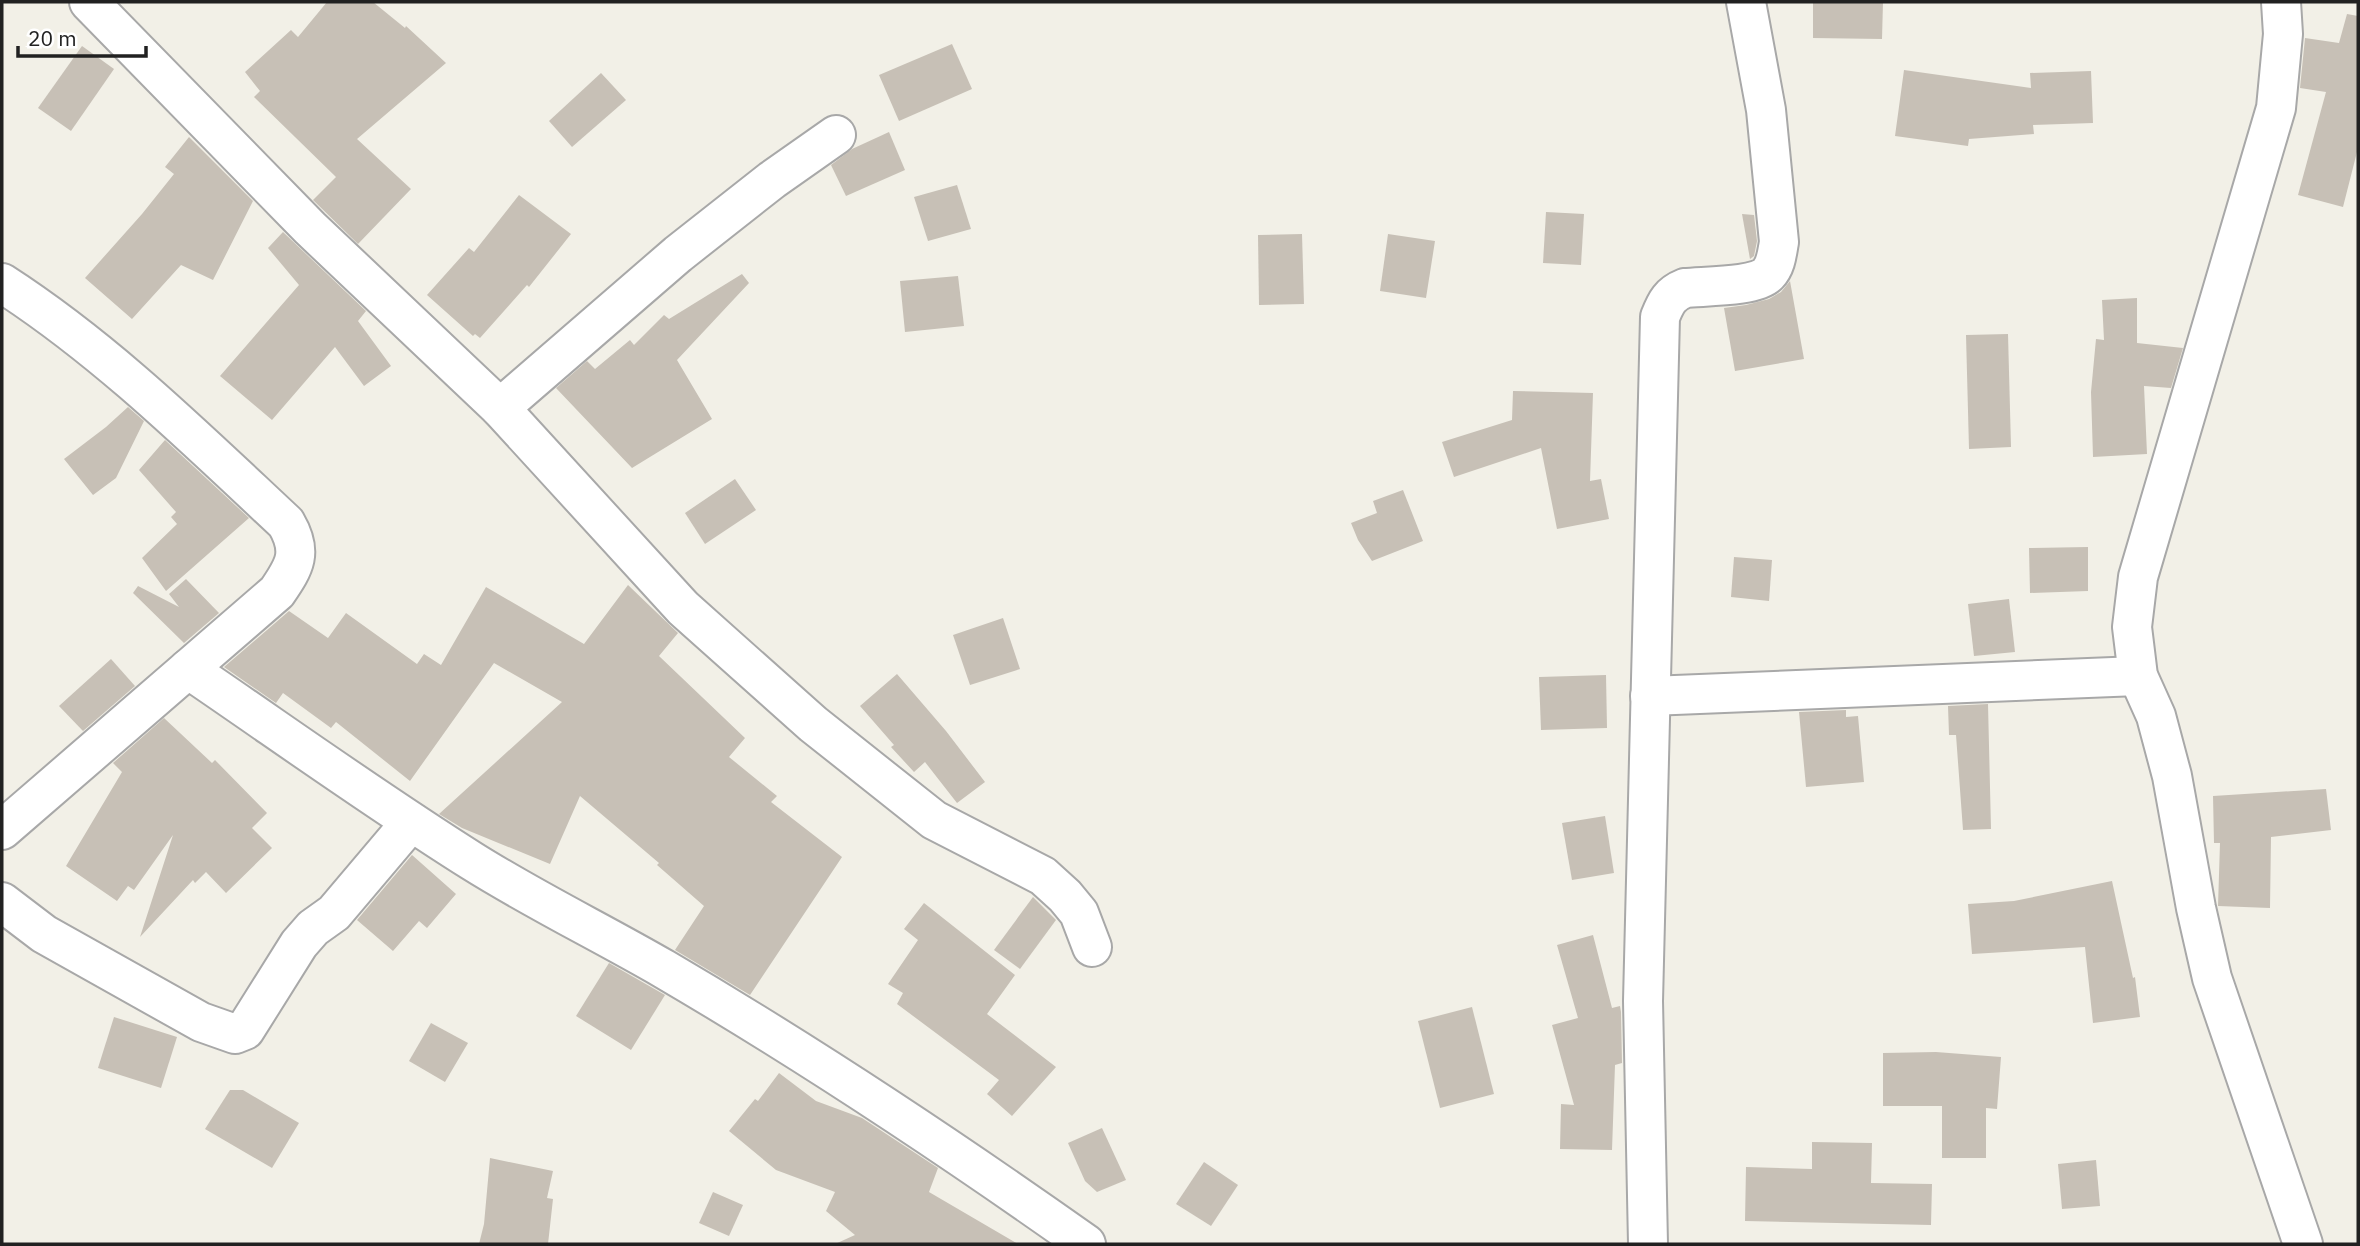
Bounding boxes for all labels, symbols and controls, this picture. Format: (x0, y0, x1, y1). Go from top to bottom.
scale bar (18, 14, 145, 58)
text: 20 m (28, 24, 77, 52)

